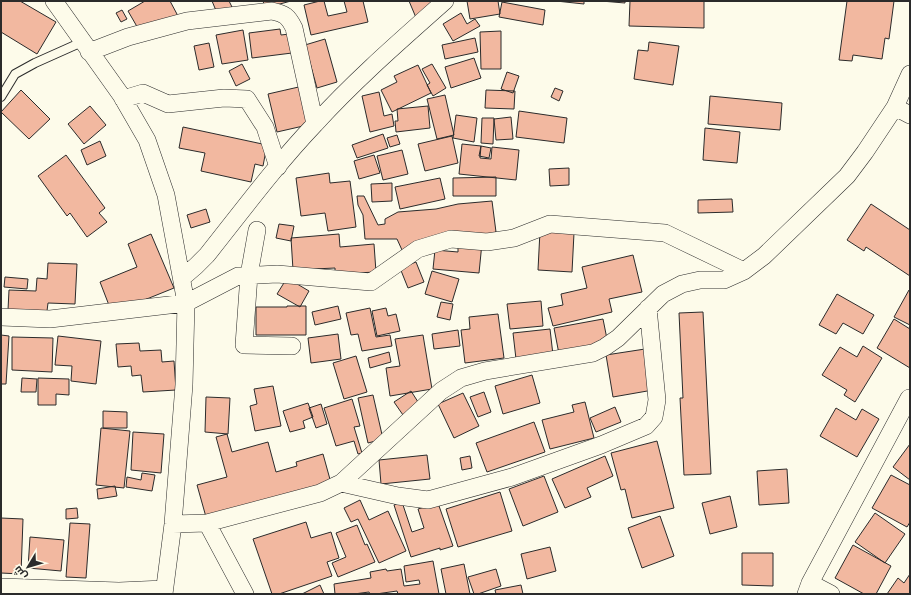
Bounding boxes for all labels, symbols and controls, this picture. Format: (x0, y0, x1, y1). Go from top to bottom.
north arrow (8, 547, 48, 587)
text: ش (9, 563, 31, 584)

